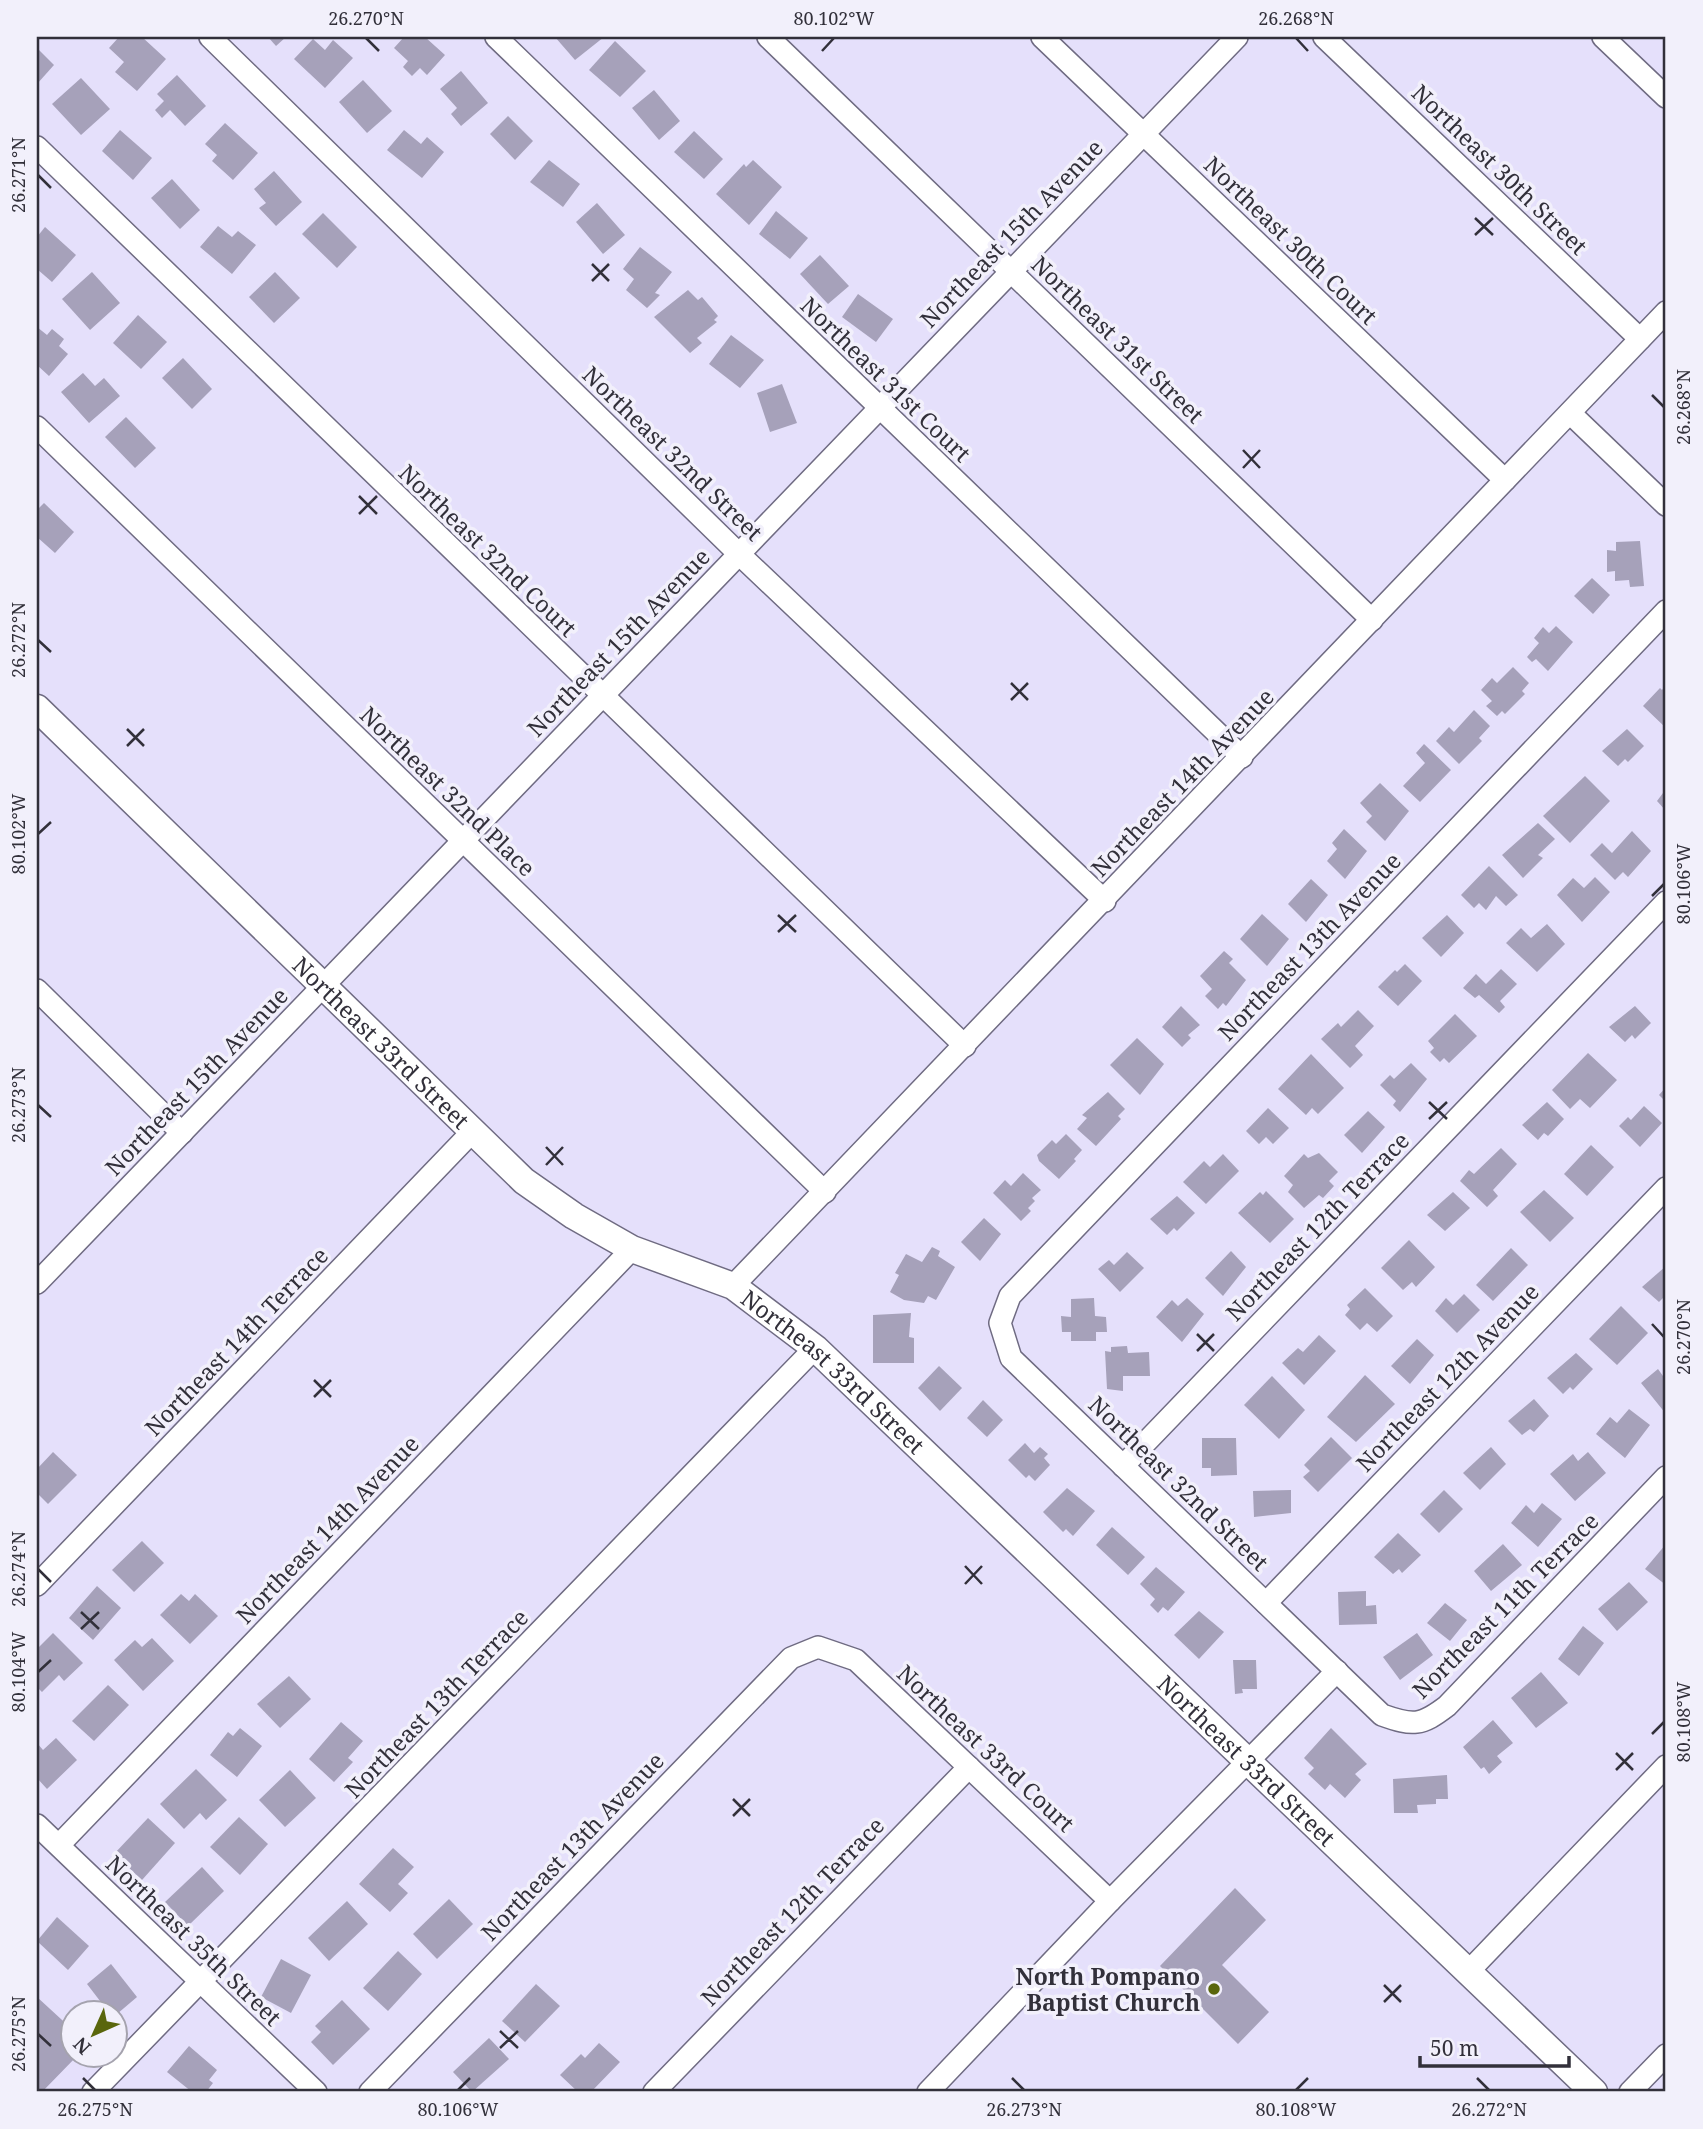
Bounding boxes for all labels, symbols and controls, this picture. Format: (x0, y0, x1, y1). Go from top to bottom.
text: 26.270°N (328, 6, 404, 30)
text: 80.102°W (794, 6, 875, 30)
text: 26.268°N (1258, 6, 1334, 30)
street label: Northeast 30th Street (1405, 77, 1595, 261)
street label: Northeast 15th Avenue (912, 132, 1110, 334)
text: 26.271°N (6, 137, 30, 213)
street label: Northeast 30th Court (1197, 149, 1385, 331)
street label: Northeast 31st Street (1025, 248, 1211, 430)
street label: Northeast 31st Court (794, 289, 978, 469)
street label: Northeast 32nd Street (576, 359, 770, 547)
text: 26.268°N (1671, 369, 1695, 445)
street label: Northeast 32nd Court (392, 457, 584, 643)
street label: Northeast 15th Avenue (519, 541, 717, 743)
text: 26.272°N (6, 602, 30, 678)
street label: Northeast 14th Avenue (1083, 681, 1281, 883)
street label: Northeast 32nd Place (353, 699, 543, 883)
text: 80.102°W (6, 793, 30, 874)
text: 80.106°W (1671, 843, 1695, 924)
street label: Northeast 13th Avenue (1210, 845, 1408, 1047)
street label: Northeast 33rd Street (286, 949, 477, 1136)
street label: Northeast 15th Avenue (97, 980, 295, 1182)
text: 26.273°N (6, 1067, 30, 1143)
street label: Northeast 12th Terrace (1218, 1124, 1416, 1328)
street label: Northeast 14th Terrace (137, 1239, 335, 1443)
street label: Northeast 12th Avenue (1348, 1276, 1546, 1478)
street label: Northeast 33rd Street (735, 1282, 932, 1461)
text: 26.270°N (1671, 1299, 1695, 1375)
street label: Northeast 32nd Street (1082, 1389, 1276, 1577)
street label: Northeast 14th Avenue (228, 1428, 426, 1630)
street label: Northeast 11th Terrace (1405, 1505, 1605, 1705)
text: 26.274°N (6, 1531, 30, 1607)
street label: Northeast 13th Terrace (337, 1601, 535, 1805)
text: 80.104°W (6, 1631, 30, 1712)
street label: Northeast 33rd Court (890, 1657, 1082, 1839)
street label: Northeast 33rd Street (1151, 1668, 1343, 1853)
text: 80.108°W (1671, 1681, 1695, 1762)
street label: Northeast 13th Avenue (473, 1745, 671, 1947)
street label: Northeast 12th Terrace (693, 1809, 891, 2013)
street label: Northeast 35th Street (99, 1848, 289, 2032)
place label: North Pompano Baptist Church (1016, 1960, 1200, 2018)
marker: North Pompano Baptist Church (1206, 1981, 1222, 1997)
text: 26.275°N (6, 1996, 30, 2072)
north arrow (60, 2000, 130, 2070)
scale bar (1420, 2024, 1568, 2068)
text: N (67, 2032, 96, 2061)
text: 50 m (1430, 2034, 1479, 2062)
text: 26.275°N (57, 2097, 133, 2121)
text: 80.106°W (418, 2097, 499, 2121)
text: 26.273°N (986, 2097, 1062, 2121)
text: 80.108°W (1256, 2097, 1337, 2121)
text: 26.272°N (1451, 2097, 1527, 2121)

